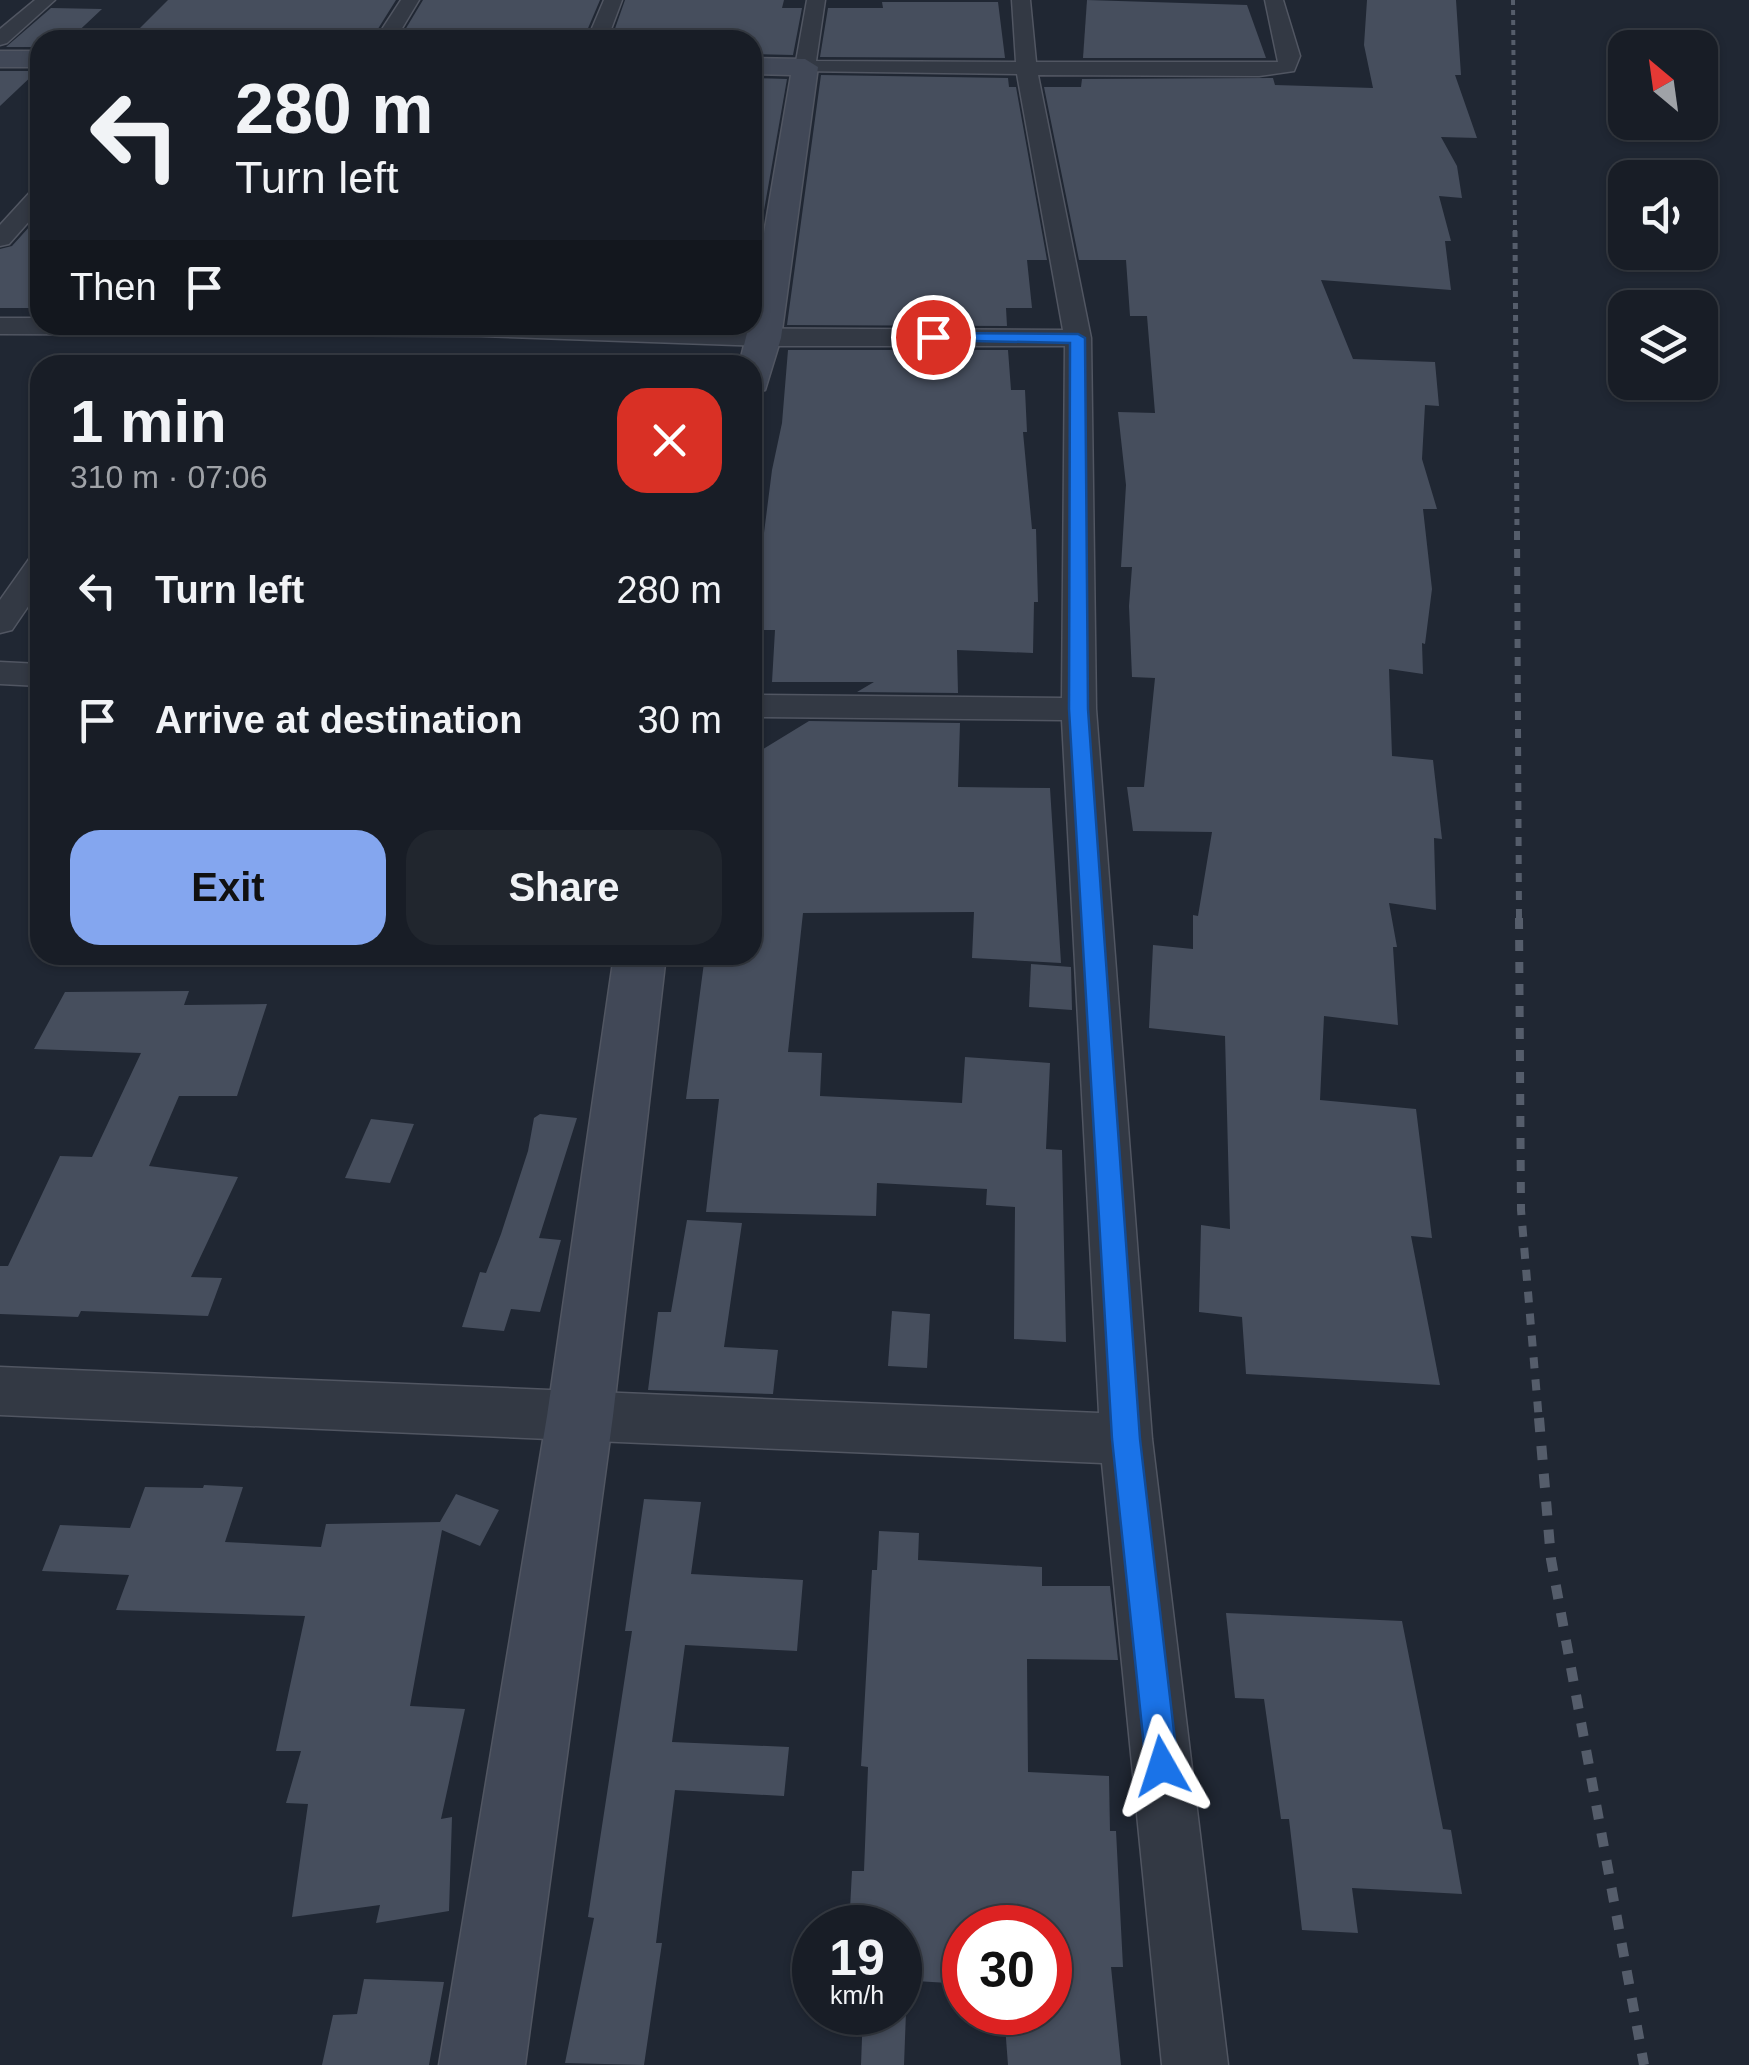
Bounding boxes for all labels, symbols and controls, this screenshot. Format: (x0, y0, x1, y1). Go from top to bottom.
north arrow (1608, 30, 1718, 140)
map controls (1608, 30, 1718, 400)
icon: left (70, 70, 200, 200)
text: 280 m (235, 70, 433, 148)
text: Turn left (235, 152, 398, 203)
button: sound (1608, 160, 1718, 270)
icon: arrive (177, 260, 232, 315)
text: Then (70, 266, 157, 308)
button: layers (1608, 290, 1718, 400)
pin (891, 295, 976, 380)
icon: arrive (906, 310, 961, 365)
text: 1 min (70, 388, 227, 455)
button: close (617, 388, 722, 493)
text: 310 m · 07:06 (70, 459, 267, 495)
icon: left (70, 563, 125, 618)
text: Turn left (155, 569, 304, 611)
text: 280 m (616, 569, 722, 611)
icon: arrive (70, 693, 125, 748)
text: Arrive at destination (155, 699, 522, 741)
text: 30 m (638, 699, 722, 741)
button: Exit (70, 830, 386, 945)
button: Share (406, 830, 722, 945)
position arrow (1110, 1714, 1214, 1818)
speed limit sign: 30 (942, 1905, 1072, 2035)
text: 19 (829, 1930, 885, 1986)
text: km/h (830, 1981, 884, 2009)

